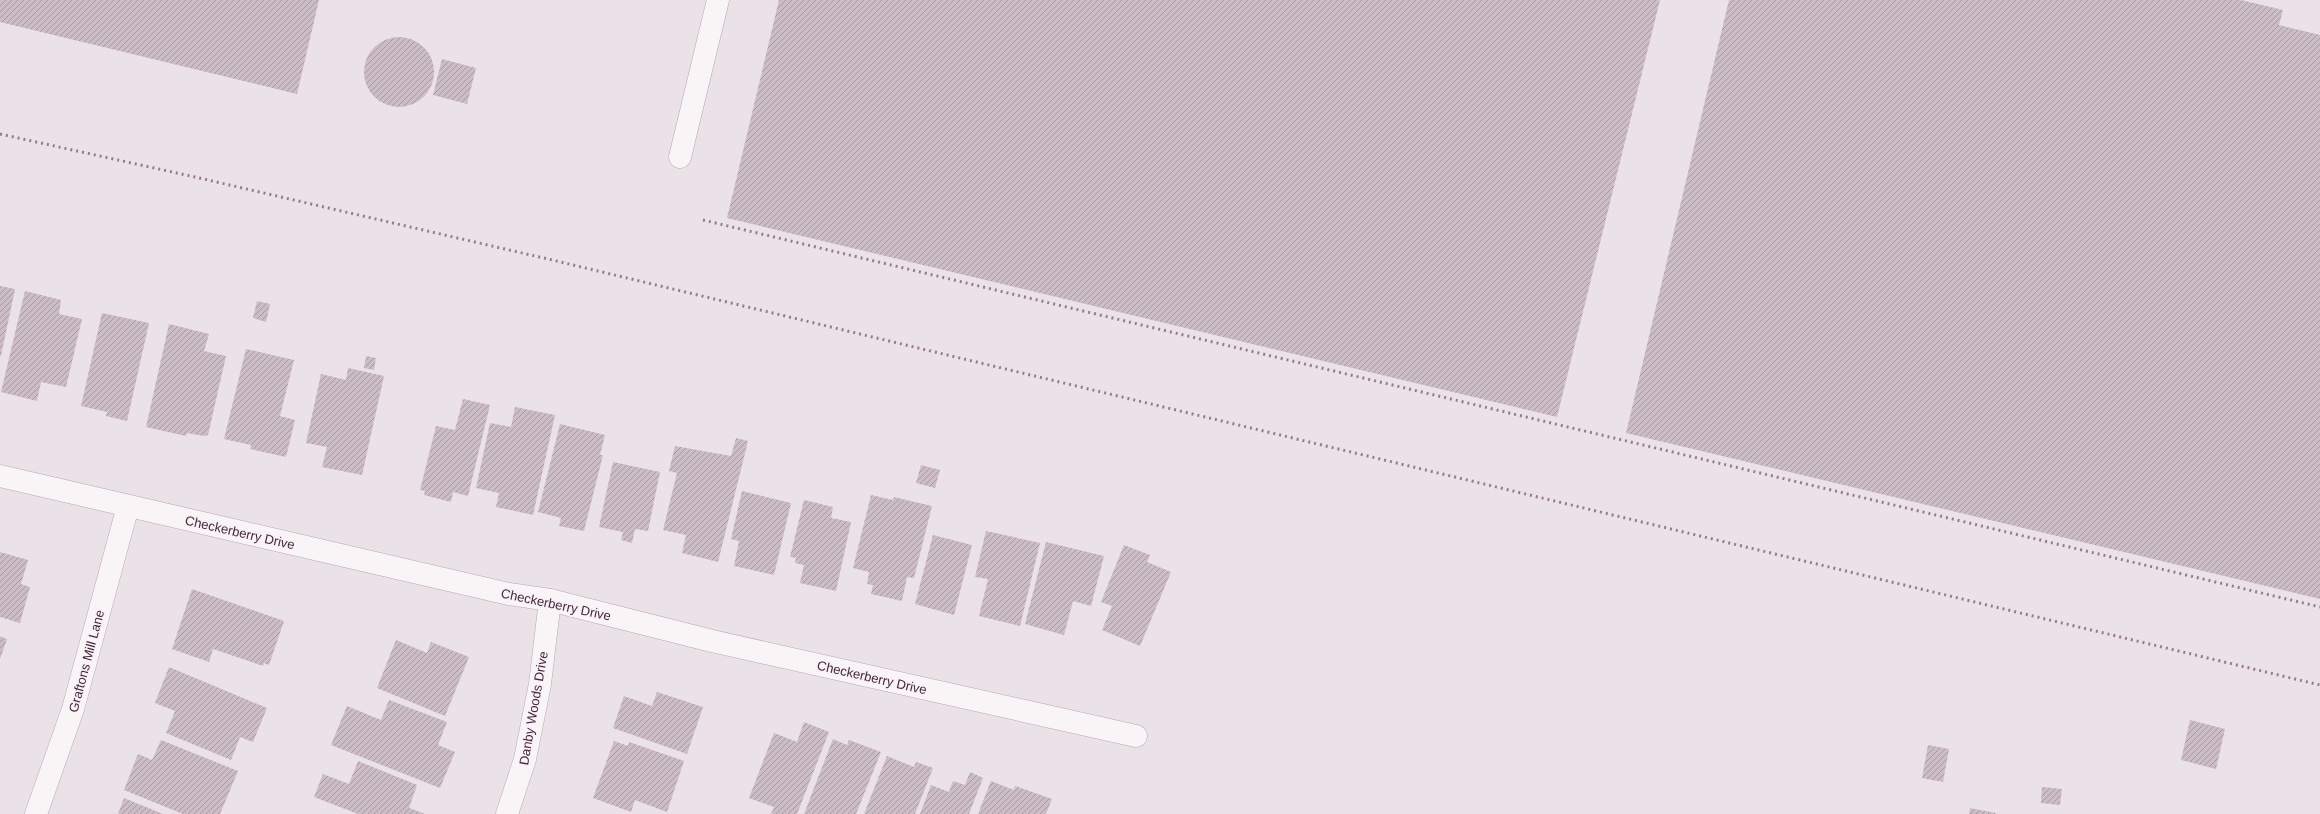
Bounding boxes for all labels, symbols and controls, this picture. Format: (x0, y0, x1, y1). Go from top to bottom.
street label: Checkerberry Drive (184, 513, 296, 552)
street label: Checkerberry Drive (500, 586, 612, 623)
street label: Graftons Mill Lane (66, 608, 107, 714)
street label: Danby Woods Drive (516, 650, 551, 766)
street label: Checkerberry Drive (816, 658, 928, 697)

